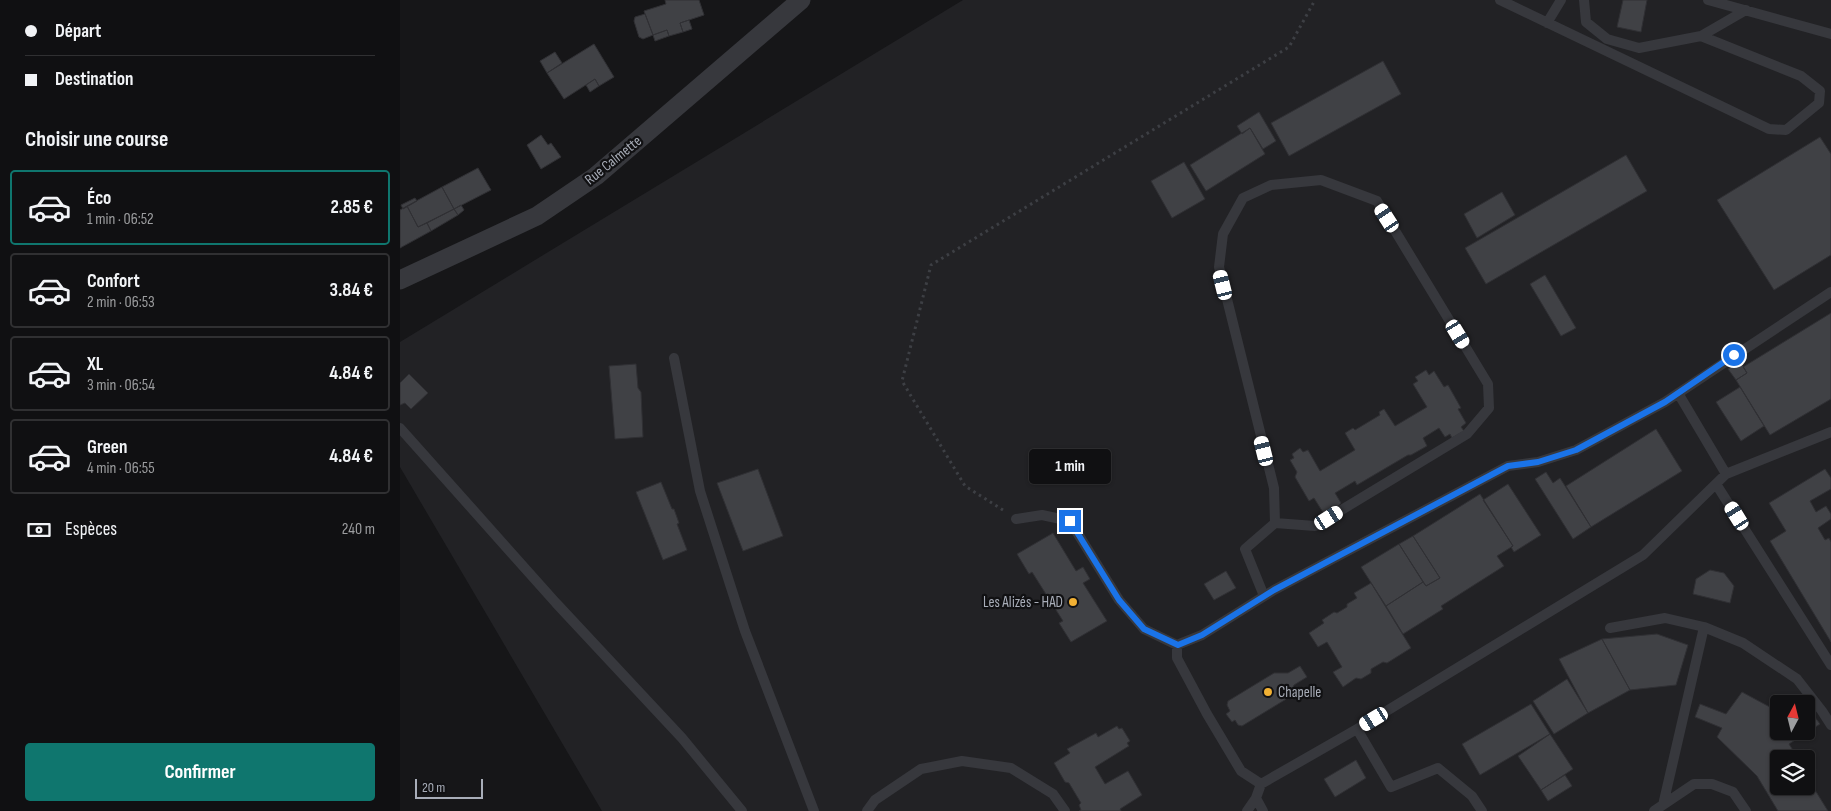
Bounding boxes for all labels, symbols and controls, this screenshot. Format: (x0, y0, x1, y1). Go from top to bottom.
text: Départ (55, 20, 101, 43)
text: Destination (55, 68, 133, 91)
text: Choisir une course (25, 126, 168, 153)
street label: Rue Calmette (581, 132, 646, 189)
icon: car (27, 185, 72, 230)
text: Éco (87, 187, 111, 210)
text: 2.85 € (330, 196, 373, 219)
car (1372, 201, 1401, 235)
text: 1 min · 06:52 (87, 210, 154, 229)
icon: car (27, 268, 72, 313)
car (1212, 269, 1233, 301)
text: Confort (87, 270, 140, 293)
text: 3.84 € (330, 279, 373, 302)
text: 2 min · 06:53 (87, 293, 155, 312)
car (1443, 317, 1472, 351)
route start (1723, 344, 1745, 366)
icon: car (27, 351, 72, 396)
text: XL (87, 353, 103, 376)
text: 4.84 € (329, 362, 373, 385)
text: 3 min · 06:54 (87, 376, 155, 395)
icon: car (27, 434, 72, 479)
car (1253, 435, 1274, 467)
text: Green (87, 436, 127, 459)
text: 4.84 € (329, 445, 373, 468)
callout: 1 min (1029, 448, 1111, 484)
text: 1 min (1055, 457, 1085, 476)
text: 4 min · 06:55 (87, 459, 155, 478)
car (1722, 499, 1751, 533)
car (1312, 504, 1345, 532)
route end (1059, 510, 1081, 532)
icon: cash (25, 516, 53, 544)
text: Espèces (65, 518, 117, 541)
text: 240 m (342, 520, 375, 539)
place label: Les Alizés - HAD (983, 593, 1063, 612)
marker: Les Alizés - HAD (1067, 596, 1079, 608)
place label: Chapelle (1278, 683, 1321, 702)
marker: Chapelle (1262, 686, 1274, 698)
north arrow (1770, 695, 1815, 740)
map controls (1770, 695, 1815, 795)
car (1357, 705, 1390, 733)
button: Confirmer (25, 743, 375, 801)
button: layers (1770, 750, 1815, 795)
scale bar (415, 776, 482, 799)
text: 20 m (422, 779, 445, 796)

